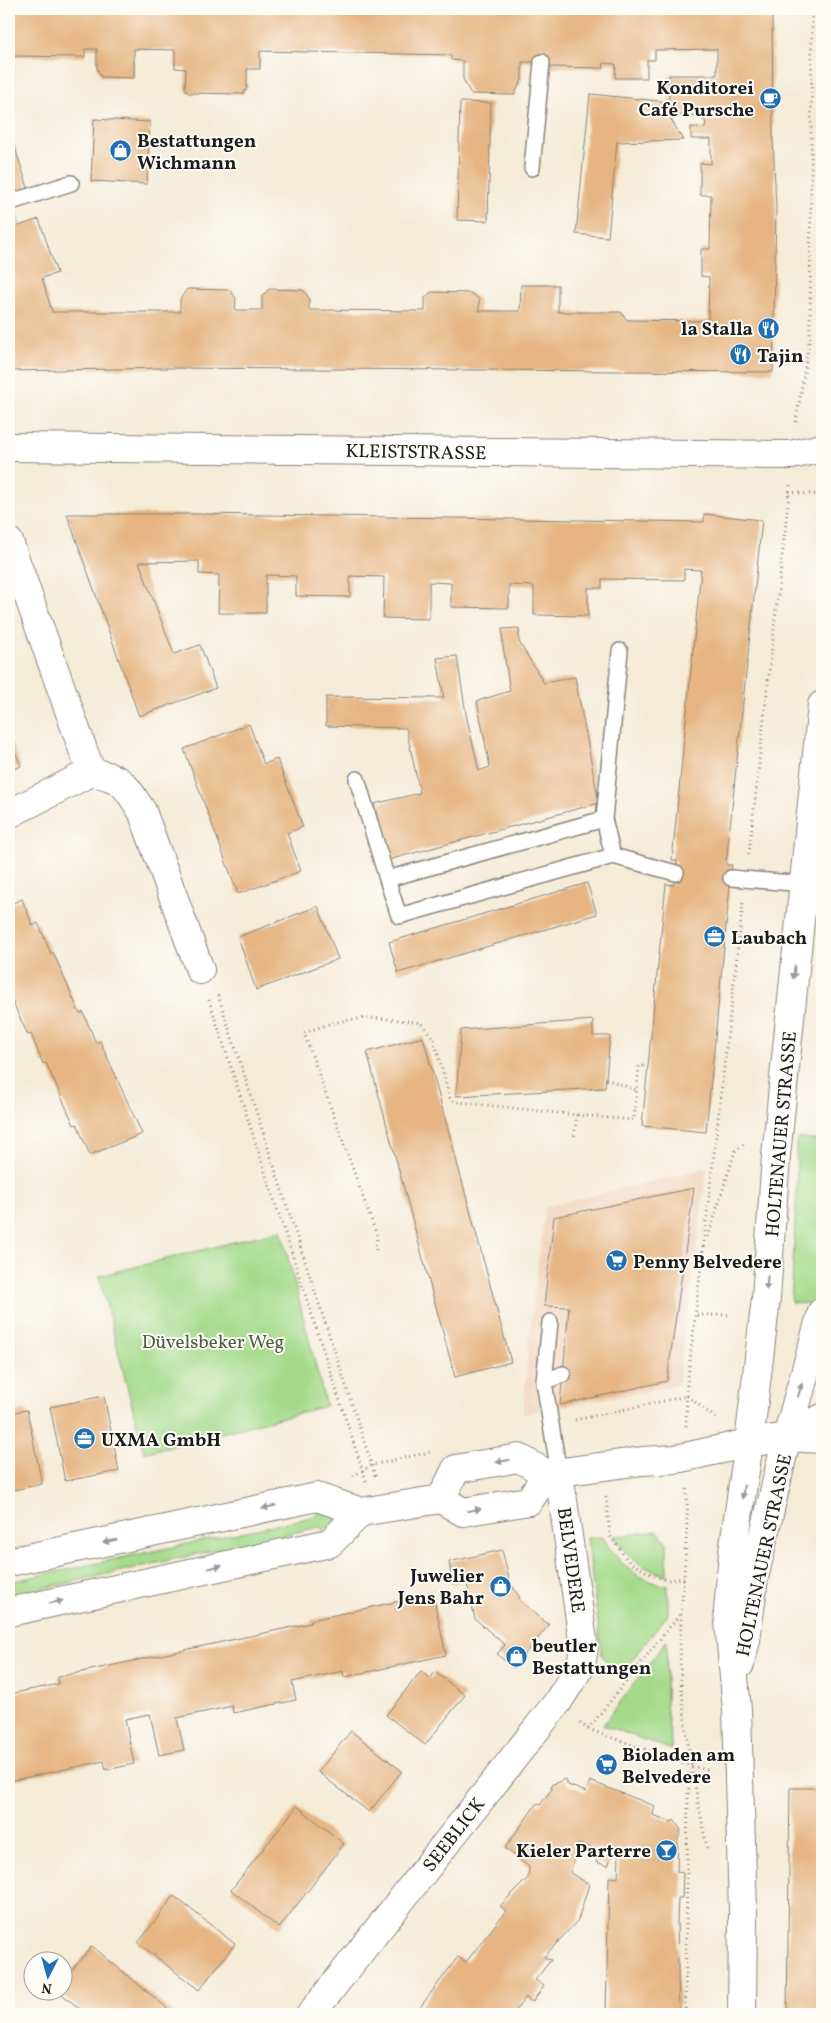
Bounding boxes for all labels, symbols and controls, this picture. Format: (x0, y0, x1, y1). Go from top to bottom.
place label: Konditorei Café Pursche (638, 76, 754, 124)
cafe icon: Konditorei Café Pursche (758, 86, 782, 110)
place label: Bestattungen Wichmann (137, 129, 256, 177)
shop icon: Bestattungen Wichmann (109, 139, 133, 163)
restaurant icon: la Stalla (757, 316, 781, 340)
place label: la Stalla (681, 317, 753, 343)
restaurant icon: Tajin (729, 343, 753, 367)
place label: Tajin (757, 344, 804, 370)
street label: KLEISTSTRASSE (345, 439, 487, 467)
office icon: Laubach (703, 925, 727, 949)
place label: Laubach (731, 926, 807, 952)
one-way arrow (790, 965, 798, 981)
street label: HOLTENAUER STRASSE (760, 1030, 804, 1238)
supermarket icon: Penny Belvedere (605, 1249, 629, 1273)
place label: Penny Belvedere (633, 1250, 782, 1276)
one-way arrow (763, 1275, 771, 1291)
park label: Düvelsbeker Weg (142, 1330, 284, 1356)
one-way arrow (797, 1383, 805, 1398)
office icon: UXMA GmbH (73, 1427, 97, 1451)
place label: UXMA GmbH (101, 1428, 221, 1454)
street label: HOLTENAUER STRASSE (731, 1452, 799, 1659)
one-way arrow (495, 1457, 511, 1465)
one-way arrow (739, 1484, 747, 1500)
one-way arrow (262, 1503, 277, 1511)
one-way arrow (466, 1505, 482, 1513)
street label: BELVEDERE (550, 1506, 590, 1615)
one-way arrow (103, 1537, 118, 1545)
one-way arrow (208, 1563, 224, 1571)
place label: Juwelier Jens Bahr (397, 1564, 484, 1612)
shop icon: Juwelier Jens Bahr (488, 1574, 512, 1598)
one-way arrow (49, 1597, 65, 1605)
place label: beutler Bestattungen (532, 1634, 651, 1682)
shop icon: beutler Bestattungen (504, 1644, 528, 1668)
place label: Bioladen am Belvedere (622, 1743, 735, 1791)
supermarket icon: Bioladen am Belvedere (594, 1753, 618, 1777)
street label: SEEBLICK (417, 1793, 492, 1878)
bar icon: Kieler Parterre (655, 1838, 679, 1862)
place label: Kieler Parterre (516, 1839, 651, 1865)
north arrow (22, 1950, 72, 2000)
text: N (41, 1977, 53, 1997)

